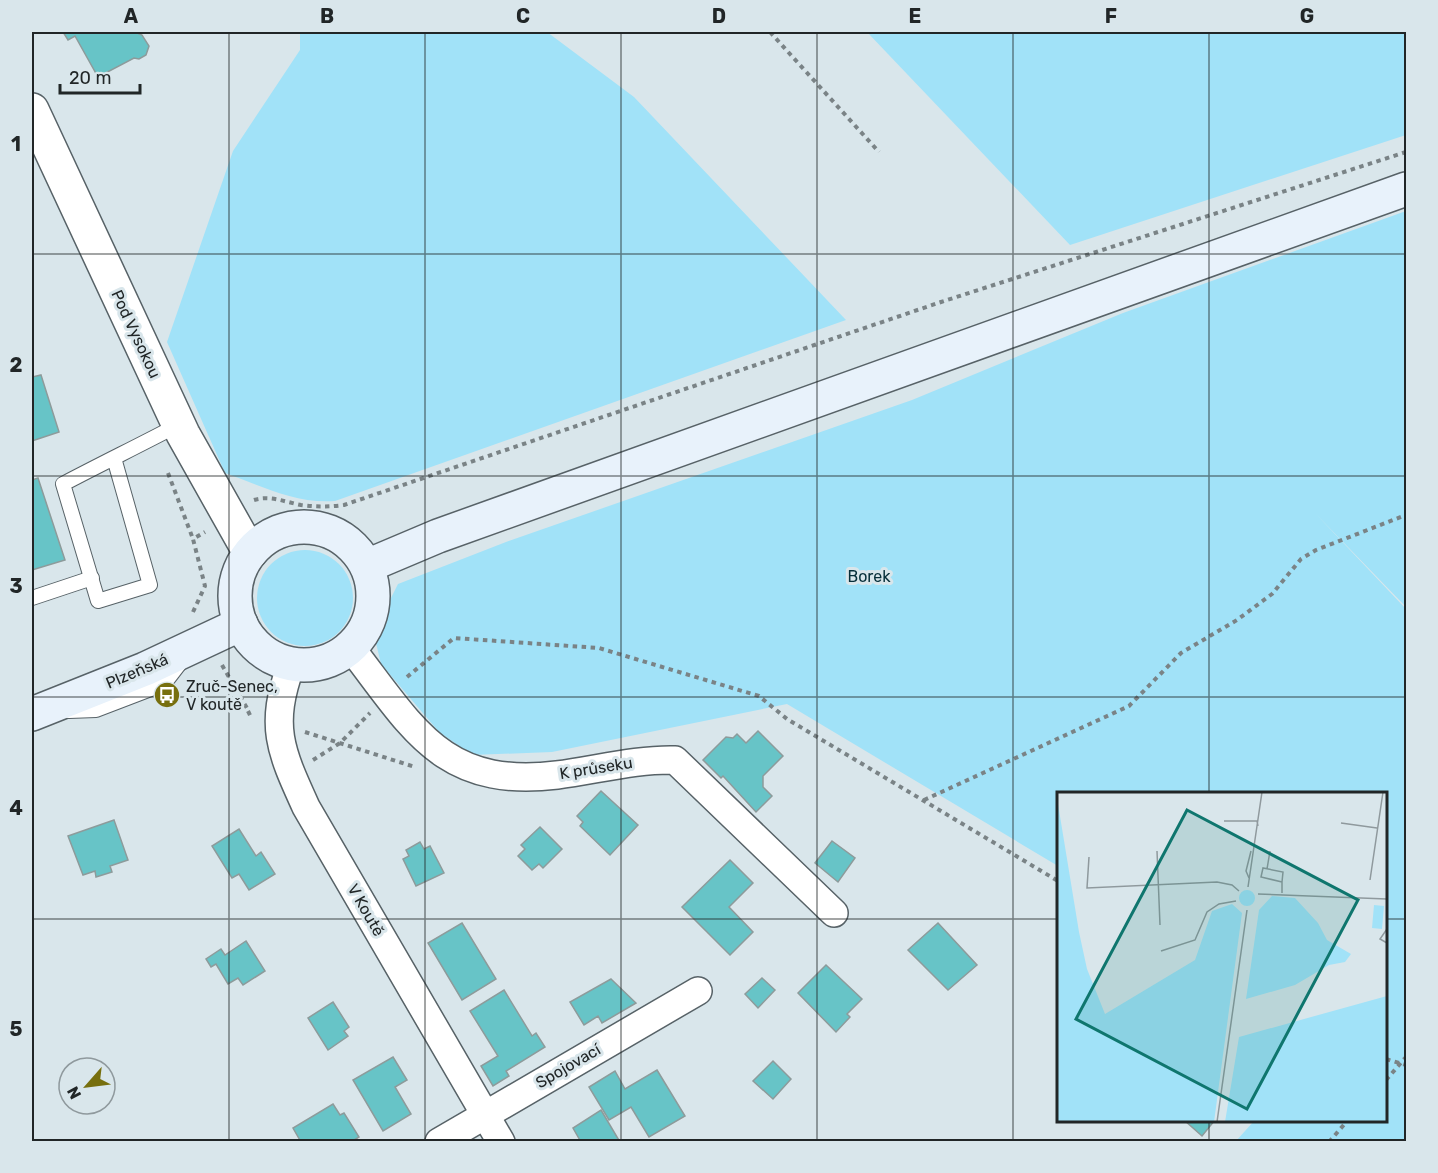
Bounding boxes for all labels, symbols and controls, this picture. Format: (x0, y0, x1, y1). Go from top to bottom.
text: A (124, 4, 139, 28)
text: B (320, 4, 334, 28)
text: C (516, 4, 530, 28)
text: D (712, 4, 726, 28)
text: E (909, 4, 921, 28)
text: F (1105, 4, 1117, 28)
text: G (1300, 4, 1314, 28)
scale bar (60, 57, 140, 95)
text: 20 m (69, 67, 111, 89)
text: 1 (11, 132, 21, 156)
street label: Pod Vysokou (107, 287, 165, 381)
text: 2 (10, 353, 23, 377)
park label: Borek (847, 567, 891, 586)
text: 3 (9, 574, 23, 598)
street label: Plzeňská (103, 649, 171, 693)
place label: Zruč-Senec, V koutě (186, 677, 278, 714)
bus stop icon: Zruč-Senec, V koutě (152, 680, 182, 710)
street label: K průseku (558, 753, 634, 783)
inset map (1057, 792, 1387, 1122)
text: 4 (9, 796, 23, 820)
street label: V Koutě (343, 881, 389, 940)
text: 5 (10, 1017, 23, 1041)
street label: Spojovací (532, 1039, 605, 1092)
north arrow (57, 1056, 117, 1116)
text: N (63, 1083, 85, 1102)

